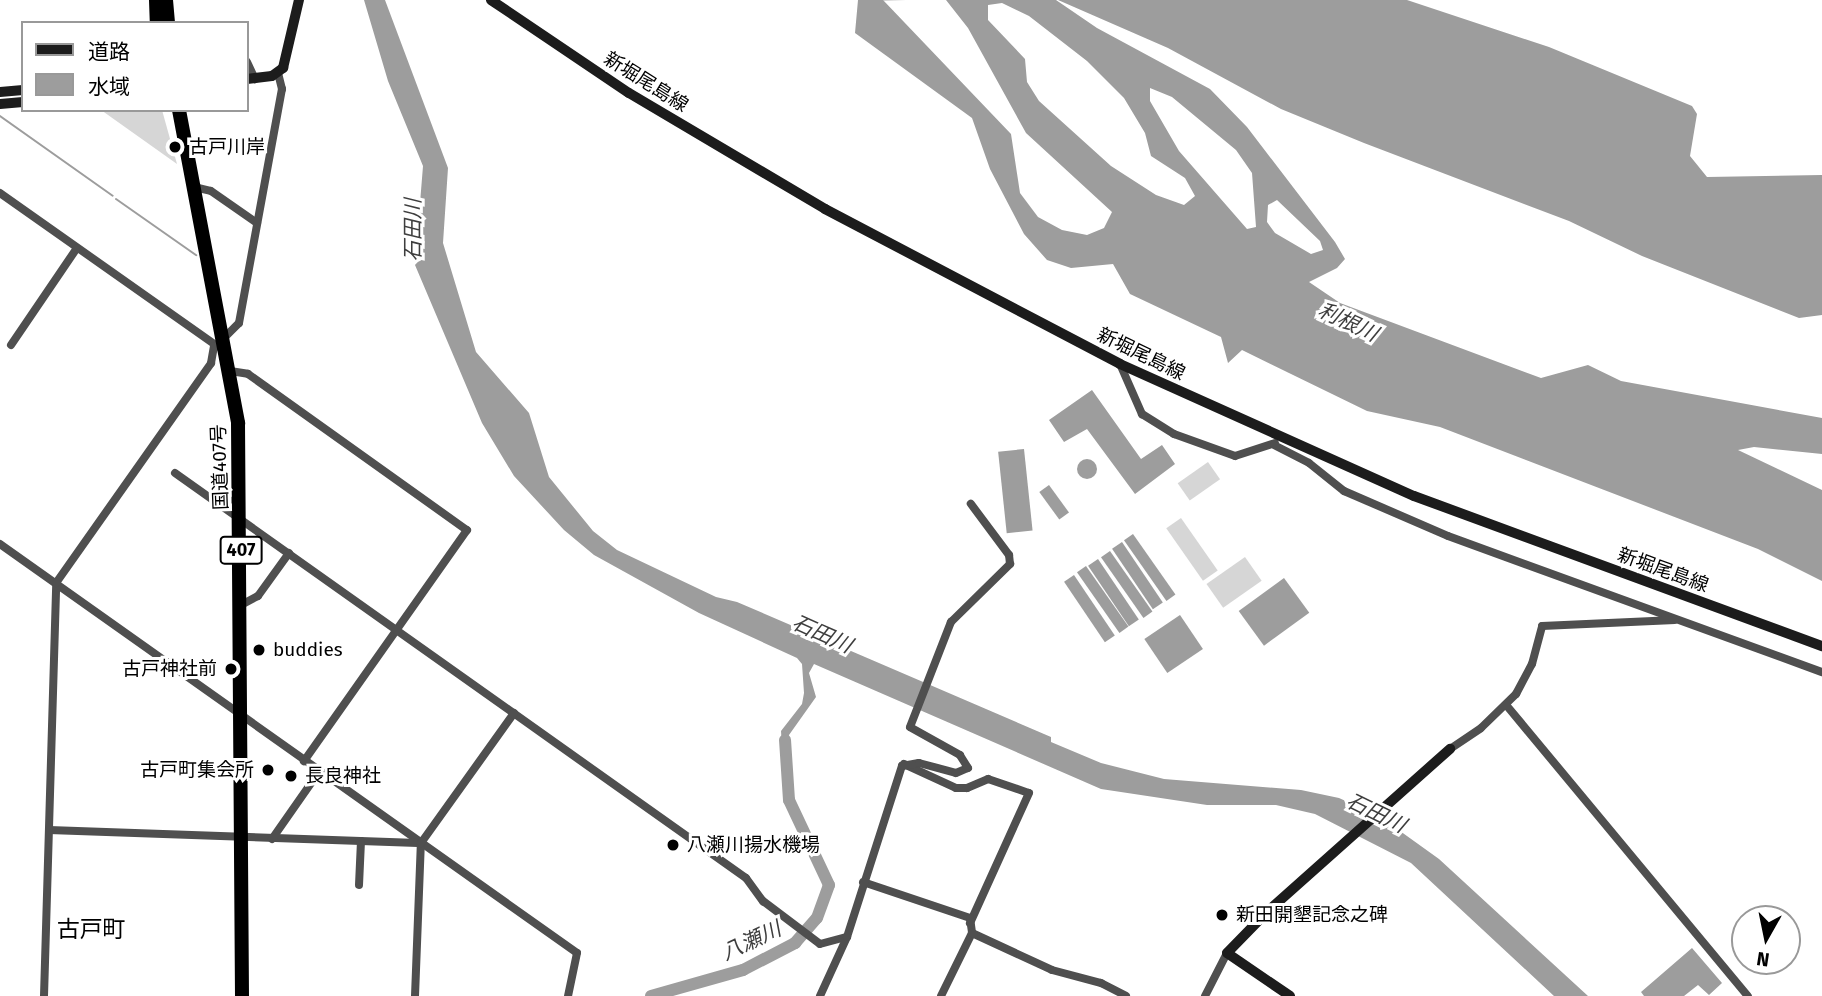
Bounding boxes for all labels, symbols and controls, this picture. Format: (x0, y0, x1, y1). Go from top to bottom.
legend (21, 21, 248, 112)
text: 道路 (88, 39, 130, 65)
street label: 新堀尾島線 (600, 47, 692, 117)
text: 水域 (88, 74, 130, 100)
place label: 古戸川岸 (189, 136, 265, 158)
marker: 古戸川岸 (167, 139, 183, 155)
water label: 石田川 (400, 199, 426, 261)
water label: 利根川 (1314, 297, 1382, 347)
street label: 新堀尾島線 (1093, 323, 1189, 385)
street label: 国道407号 (207, 424, 233, 510)
road number: 407 (218, 536, 264, 564)
street label: 新堀尾島線 (1614, 543, 1712, 597)
water label: 石田川 (788, 610, 856, 658)
place label: buddies (273, 639, 343, 661)
marker: buddies (251, 642, 267, 658)
place label: 古戸神社前 (122, 658, 217, 680)
marker: 古戸神社前 (223, 661, 239, 677)
place label: 古戸町集会所 (140, 759, 254, 781)
marker: 古戸町集会所 (260, 762, 276, 778)
place label: 長良神社 (305, 765, 381, 787)
marker: 長良神社 (283, 768, 299, 784)
water label: 石田川 (1342, 788, 1410, 838)
place label: 八瀬川揚水機場 (687, 834, 820, 856)
marker: 八瀬川揚水機場 (665, 837, 681, 853)
place label: 新田開墾記念之碑 (1236, 904, 1388, 926)
north arrow (1731, 905, 1801, 975)
marker: 新田開墾記念之碑 (1214, 907, 1230, 923)
district label: 古戸町 (57, 915, 125, 943)
water label: 八瀬川 (717, 916, 785, 966)
text: N (1755, 947, 1771, 972)

